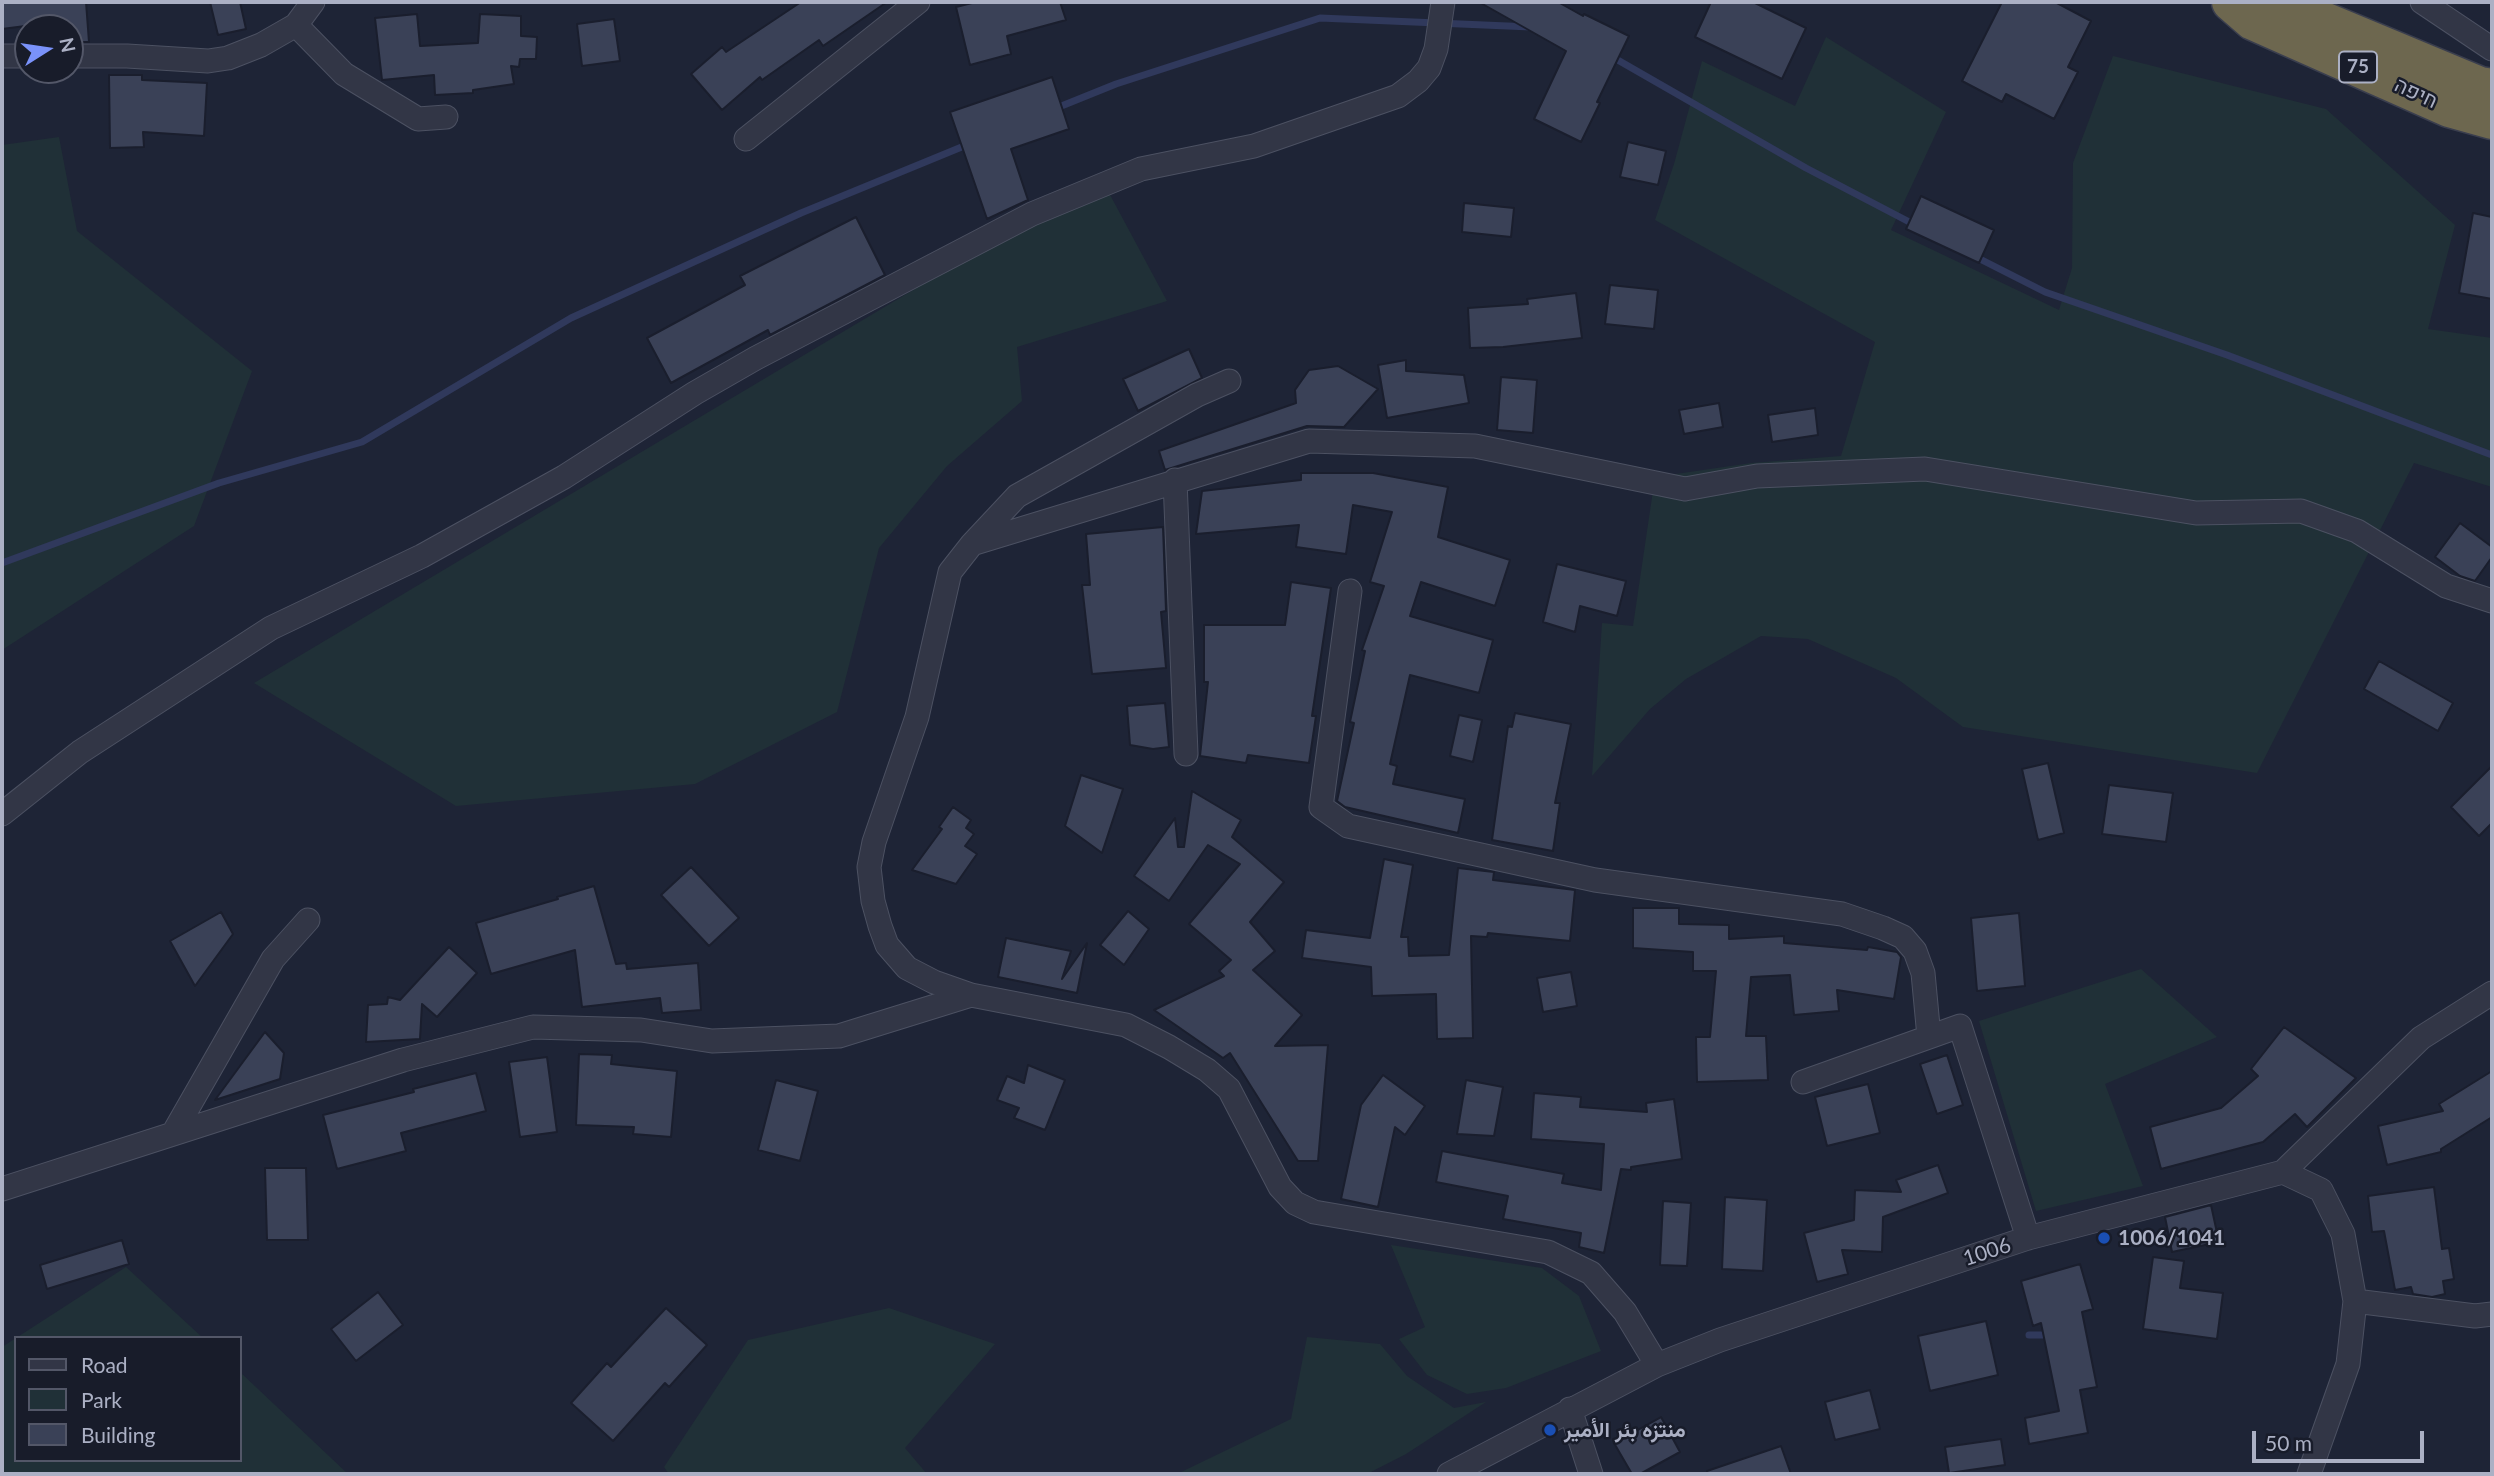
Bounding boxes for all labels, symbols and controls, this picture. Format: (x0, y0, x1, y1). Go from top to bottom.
north arrow (14, 14, 84, 84)
text: N (55, 35, 81, 54)
road number: 75 (2339, 52, 2377, 82)
street label: חיפה (2390, 72, 2442, 114)
place label: 1006/1041 (2118, 1225, 2225, 1251)
marker: 1006/1041 (2096, 1230, 2112, 1246)
street label: 1006 (1960, 1232, 2014, 1272)
legend (14, 1336, 242, 1462)
text: Road (81, 1352, 128, 1377)
text: Park (81, 1387, 122, 1412)
scale bar (2256, 1416, 2428, 1460)
place label: منتزه بئر الأمير (1564, 1417, 1686, 1443)
text: Building (81, 1422, 156, 1447)
marker: منتزه بئر الأمير (1542, 1422, 1558, 1438)
text: 50 m (2265, 1430, 2312, 1455)

